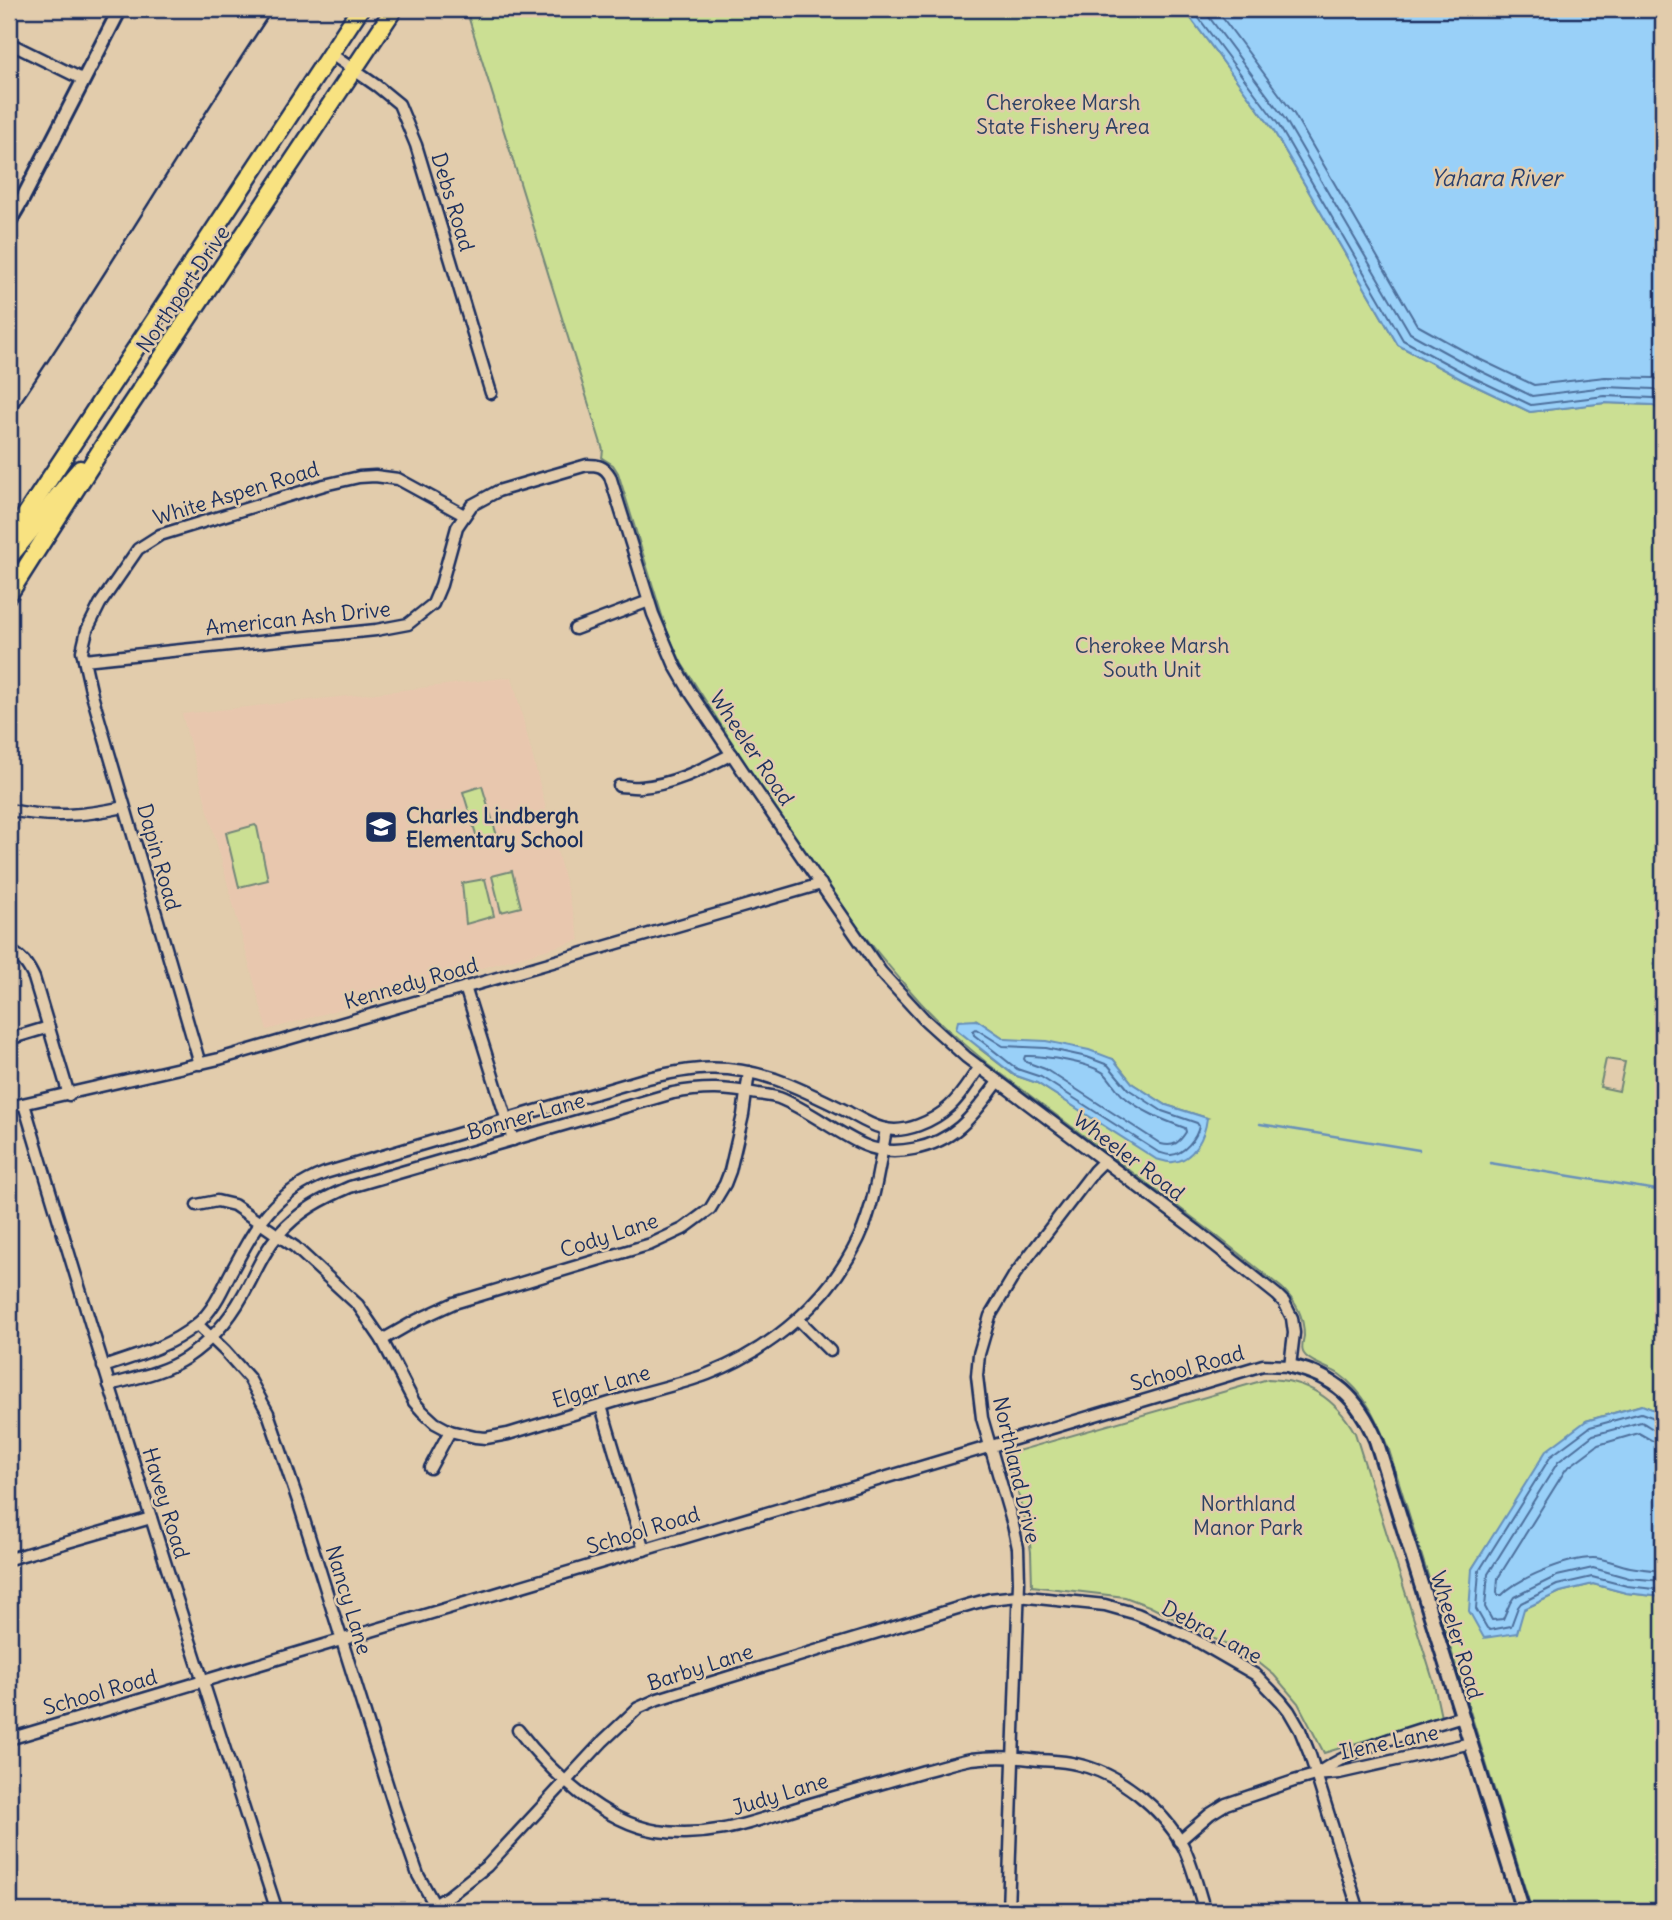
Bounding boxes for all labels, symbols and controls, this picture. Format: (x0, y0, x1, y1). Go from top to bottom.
park label: Cherokee Marsh State Fishery Area (976, 89, 1150, 140)
street label: Debs Road (425, 149, 481, 255)
water label: Yahara River (1430, 163, 1564, 192)
street label: Northport Drive (130, 220, 236, 358)
street label: White Aspen Road (150, 455, 322, 531)
street label: American Ash Drive (204, 595, 392, 641)
park label: Cherokee Marsh South Unit (1075, 632, 1229, 683)
street label: Wheeler Road (704, 685, 800, 811)
street label: Dapin Road (131, 800, 187, 914)
place label: Charles Lindbergh Elementary School (406, 802, 583, 853)
school or university icon: Charles Lindbergh Elementary School (362, 808, 400, 846)
street label: Kennedy Road (341, 951, 481, 1015)
street label: Bonner Lane (464, 1086, 588, 1146)
street label: Wheeler Road (1068, 1105, 1190, 1207)
street label: Cody Lane (557, 1206, 661, 1264)
street label: School Road (1127, 1339, 1247, 1397)
street label: Elgar Lane (549, 1358, 653, 1414)
street label: Northland Drive (987, 1394, 1047, 1546)
street label: Havey Road (136, 1444, 196, 1562)
park label: Northland Manor Park (1193, 1490, 1303, 1541)
street label: School Road (583, 1500, 703, 1560)
street label: Nancy Lane (320, 1542, 378, 1658)
street label: Wheeler Road (1425, 1568, 1489, 1702)
street label: Debra Lane (1157, 1594, 1267, 1670)
street label: Barby Lane (644, 1637, 756, 1697)
street label: School Road (40, 1663, 160, 1721)
street label: Ilene Lane (1337, 1718, 1441, 1766)
street label: Judy Lane (729, 1767, 831, 1821)

